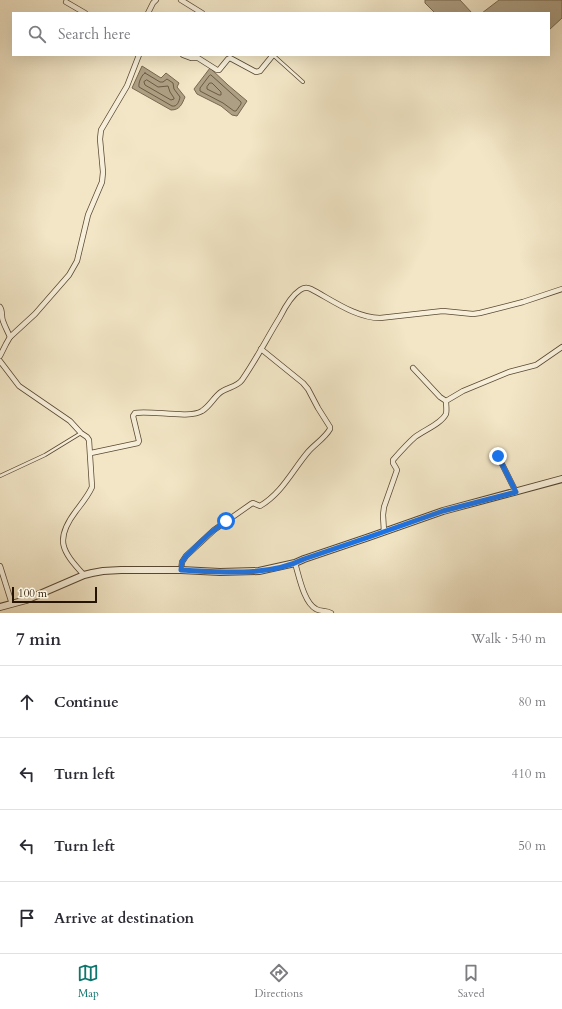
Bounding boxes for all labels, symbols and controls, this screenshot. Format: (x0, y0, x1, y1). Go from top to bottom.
search box (12, 12, 550, 56)
icon: search (26, 23, 48, 45)
text: Search here (58, 24, 131, 44)
route end (489, 447, 507, 465)
route start (217, 512, 235, 530)
scale bar (12, 585, 97, 604)
text: 100 m (18, 586, 47, 601)
text: 7 min (16, 628, 61, 651)
text: Walk · 540 m (471, 630, 546, 648)
icon: ahead (16, 691, 38, 713)
text: Continue (54, 692, 119, 712)
text: 80 m (518, 693, 546, 711)
icon: left (16, 763, 38, 785)
text: Turn left (54, 764, 115, 784)
text: 410 m (512, 765, 546, 783)
icon: left (16, 835, 38, 857)
text: Turn left (54, 836, 115, 856)
text: 50 m (518, 837, 546, 855)
icon: arrive (16, 907, 38, 929)
text: Arrive at destination (54, 908, 194, 928)
tab: Map (77, 962, 99, 1001)
tab: Directions (254, 962, 303, 1001)
tab: Saved (458, 962, 485, 1001)

